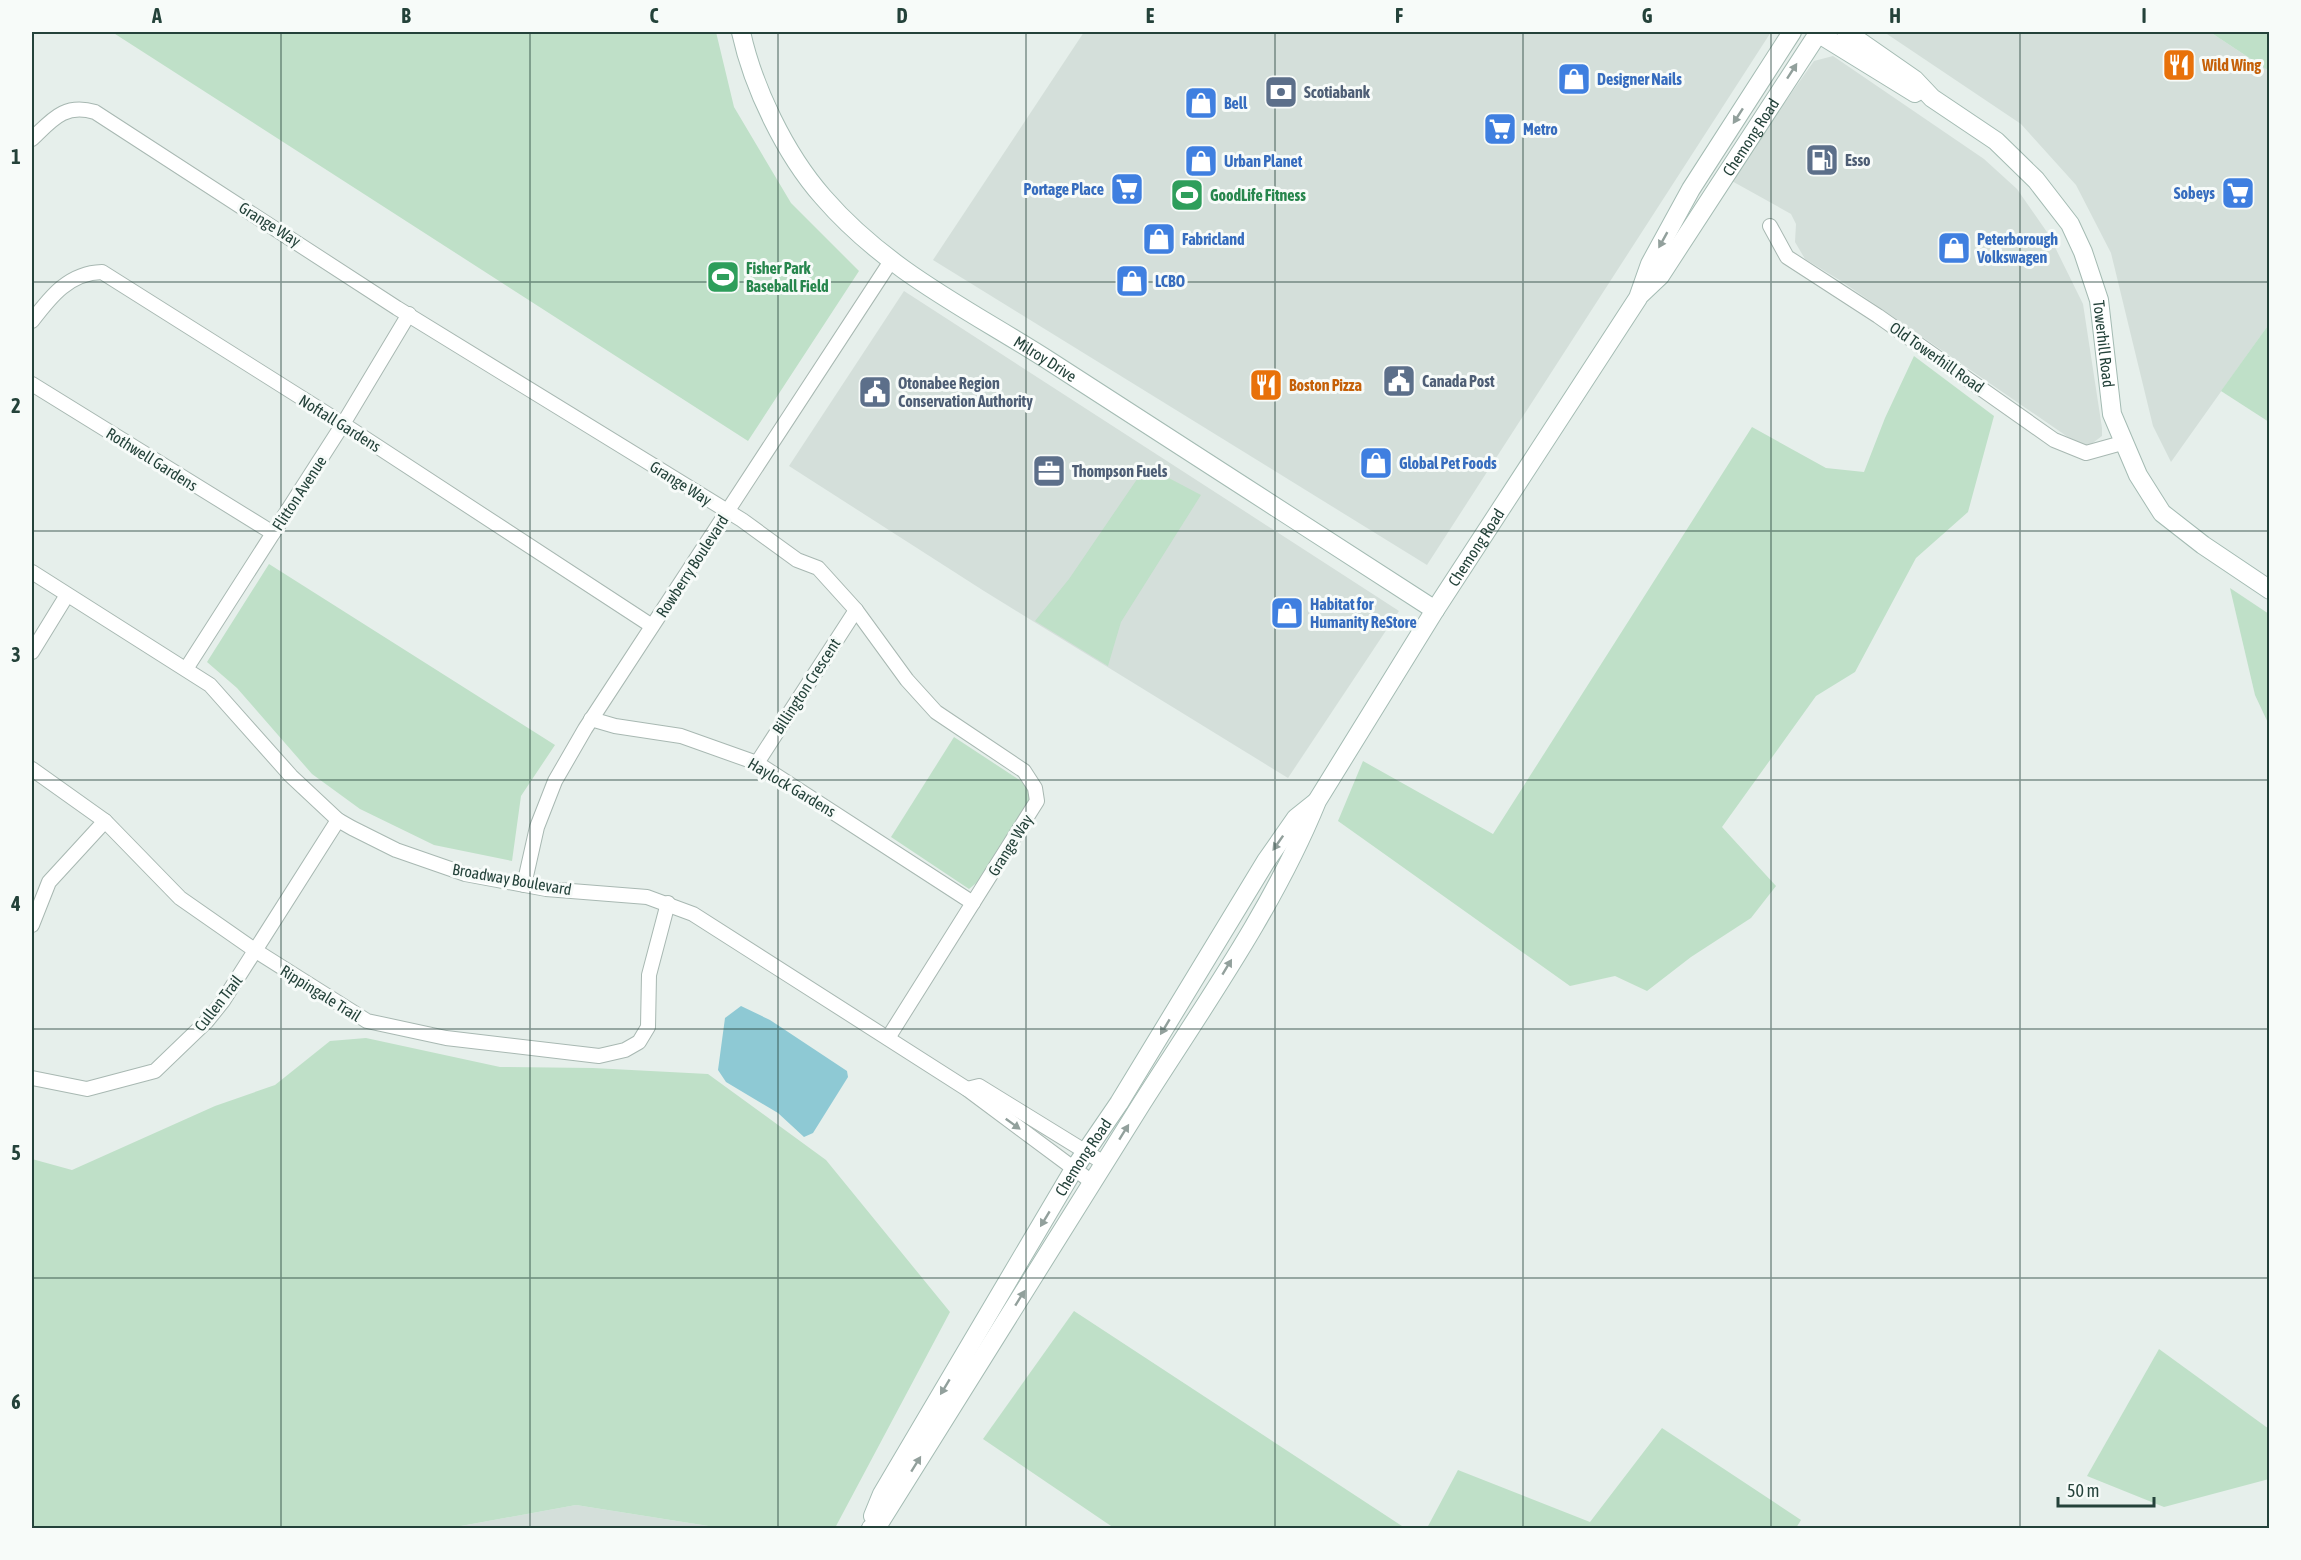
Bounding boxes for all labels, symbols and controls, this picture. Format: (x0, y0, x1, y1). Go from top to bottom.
text: A (151, 4, 162, 27)
text: B (401, 4, 411, 27)
text: C (650, 4, 659, 27)
text: D (896, 4, 908, 27)
text: E (1146, 4, 1155, 27)
text: F (1395, 4, 1403, 27)
text: G (1642, 4, 1653, 27)
text: H (1889, 4, 1901, 27)
text: I (2141, 4, 2147, 27)
restaurant icon: Wild Wing (2161, 47, 2197, 83)
place label: Wild Wing (2201, 56, 2261, 74)
shop icon: Designer Nails (1556, 61, 1592, 97)
one-way arrow (1786, 63, 1798, 79)
place label: Designer Nails (1597, 70, 1682, 88)
bank icon: Scotiabank (1263, 74, 1299, 110)
place label: Scotiabank (1304, 83, 1371, 101)
shop icon: Bell (1183, 85, 1219, 121)
place label: Bell (1224, 94, 1248, 112)
street label: Chemong Road (1719, 95, 1782, 179)
one-way arrow (1732, 108, 1743, 124)
supermarket icon: Metro (1482, 111, 1518, 147)
place label: Metro (1523, 120, 1558, 138)
fuel station icon: Esso (1804, 142, 1840, 178)
shop icon: Urban Planet (1183, 143, 1219, 179)
text: 1 (11, 145, 21, 168)
place label: Esso (1845, 151, 1871, 169)
place label: Urban Planet (1224, 152, 1303, 170)
supermarket icon: Portage Place (1109, 171, 1145, 207)
supermarket icon: Sobeys (2220, 175, 2256, 211)
sports icon: GoodLife Fitness (1169, 177, 1205, 213)
place label: Portage Place (1023, 180, 1104, 198)
place label: Sobeys (2174, 184, 2215, 202)
place label: GoodLife Fitness (1210, 186, 1306, 204)
street label: Grange Way (235, 198, 304, 251)
shop icon: Fabricland (1141, 221, 1177, 257)
place label: Fabricland (1182, 230, 1245, 248)
shop icon: Peterborough Volkswagen (1936, 230, 1972, 266)
place label: Peterborough Volkswagen (1976, 230, 2058, 266)
one-way arrow (1658, 232, 1668, 249)
sports icon: Fisher Park Baseball Field (705, 259, 741, 295)
place label: Fisher Park Baseball Field (746, 259, 829, 295)
shop icon: LCBO (1114, 263, 1150, 299)
place label: LCBO (1155, 272, 1185, 290)
street label: Towerhill Road (2090, 299, 2118, 388)
street label: Old Towerhill Road (1887, 318, 1987, 396)
street label: Milroy Drive (1011, 332, 1080, 385)
public building icon: Canada Post (1381, 363, 1417, 399)
restaurant icon: Boston Pizza (1248, 367, 1284, 403)
place label: Canada Post (1422, 372, 1495, 390)
public building icon: Otonabee Region Conservation Authority (857, 374, 893, 410)
place label: Otonabee Region Conservation Authority (898, 374, 1033, 410)
place label: Boston Pizza (1289, 376, 1362, 394)
street label: Noftall Gardens (296, 391, 384, 455)
text: 2 (11, 394, 21, 417)
street label: Rothwell Gardens (103, 424, 201, 494)
shop icon: Global Pet Foods (1358, 445, 1394, 481)
street label: Flitton Avenue (268, 452, 330, 534)
office icon: Thompson Fuels (1031, 453, 1067, 489)
place label: Global Pet Foods (1399, 454, 1497, 472)
street label: Grange Way (646, 457, 715, 510)
place label: Thompson Fuels (1072, 462, 1168, 480)
street label: Chemong Road (1444, 505, 1508, 589)
street label: Rowberry Boulevard (652, 512, 733, 621)
shop icon: Habitat for Humanity ReStore (1269, 595, 1305, 631)
place label: Habitat for Humanity ReStore (1310, 595, 1417, 631)
street label: Billington Crescent (768, 634, 845, 738)
text: 3 (11, 643, 21, 666)
street label: Haylock Gardens (744, 754, 839, 821)
street label: Grange Way (984, 811, 1037, 880)
one-way arrow (1272, 835, 1284, 851)
street label: Broadway Boulevard (451, 860, 573, 899)
text: 4 (10, 892, 21, 915)
one-way arrow (1222, 959, 1233, 975)
street label: Rippingale Trail (277, 961, 365, 1026)
street label: Cullen Trail (190, 971, 246, 1035)
one-way arrow (1159, 1019, 1170, 1035)
street label: Chemong Road (1051, 1115, 1115, 1199)
one-way arrow (1006, 1118, 1021, 1130)
one-way arrow (1118, 1124, 1129, 1140)
text: 5 (11, 1141, 21, 1164)
one-way arrow (1039, 1211, 1050, 1227)
one-way arrow (1014, 1290, 1025, 1306)
one-way arrow (940, 1379, 951, 1395)
text: 6 (11, 1390, 21, 1413)
one-way arrow (911, 1455, 922, 1472)
scale bar (2058, 1470, 2154, 1508)
text: 50 m (2067, 1480, 2099, 1501)

